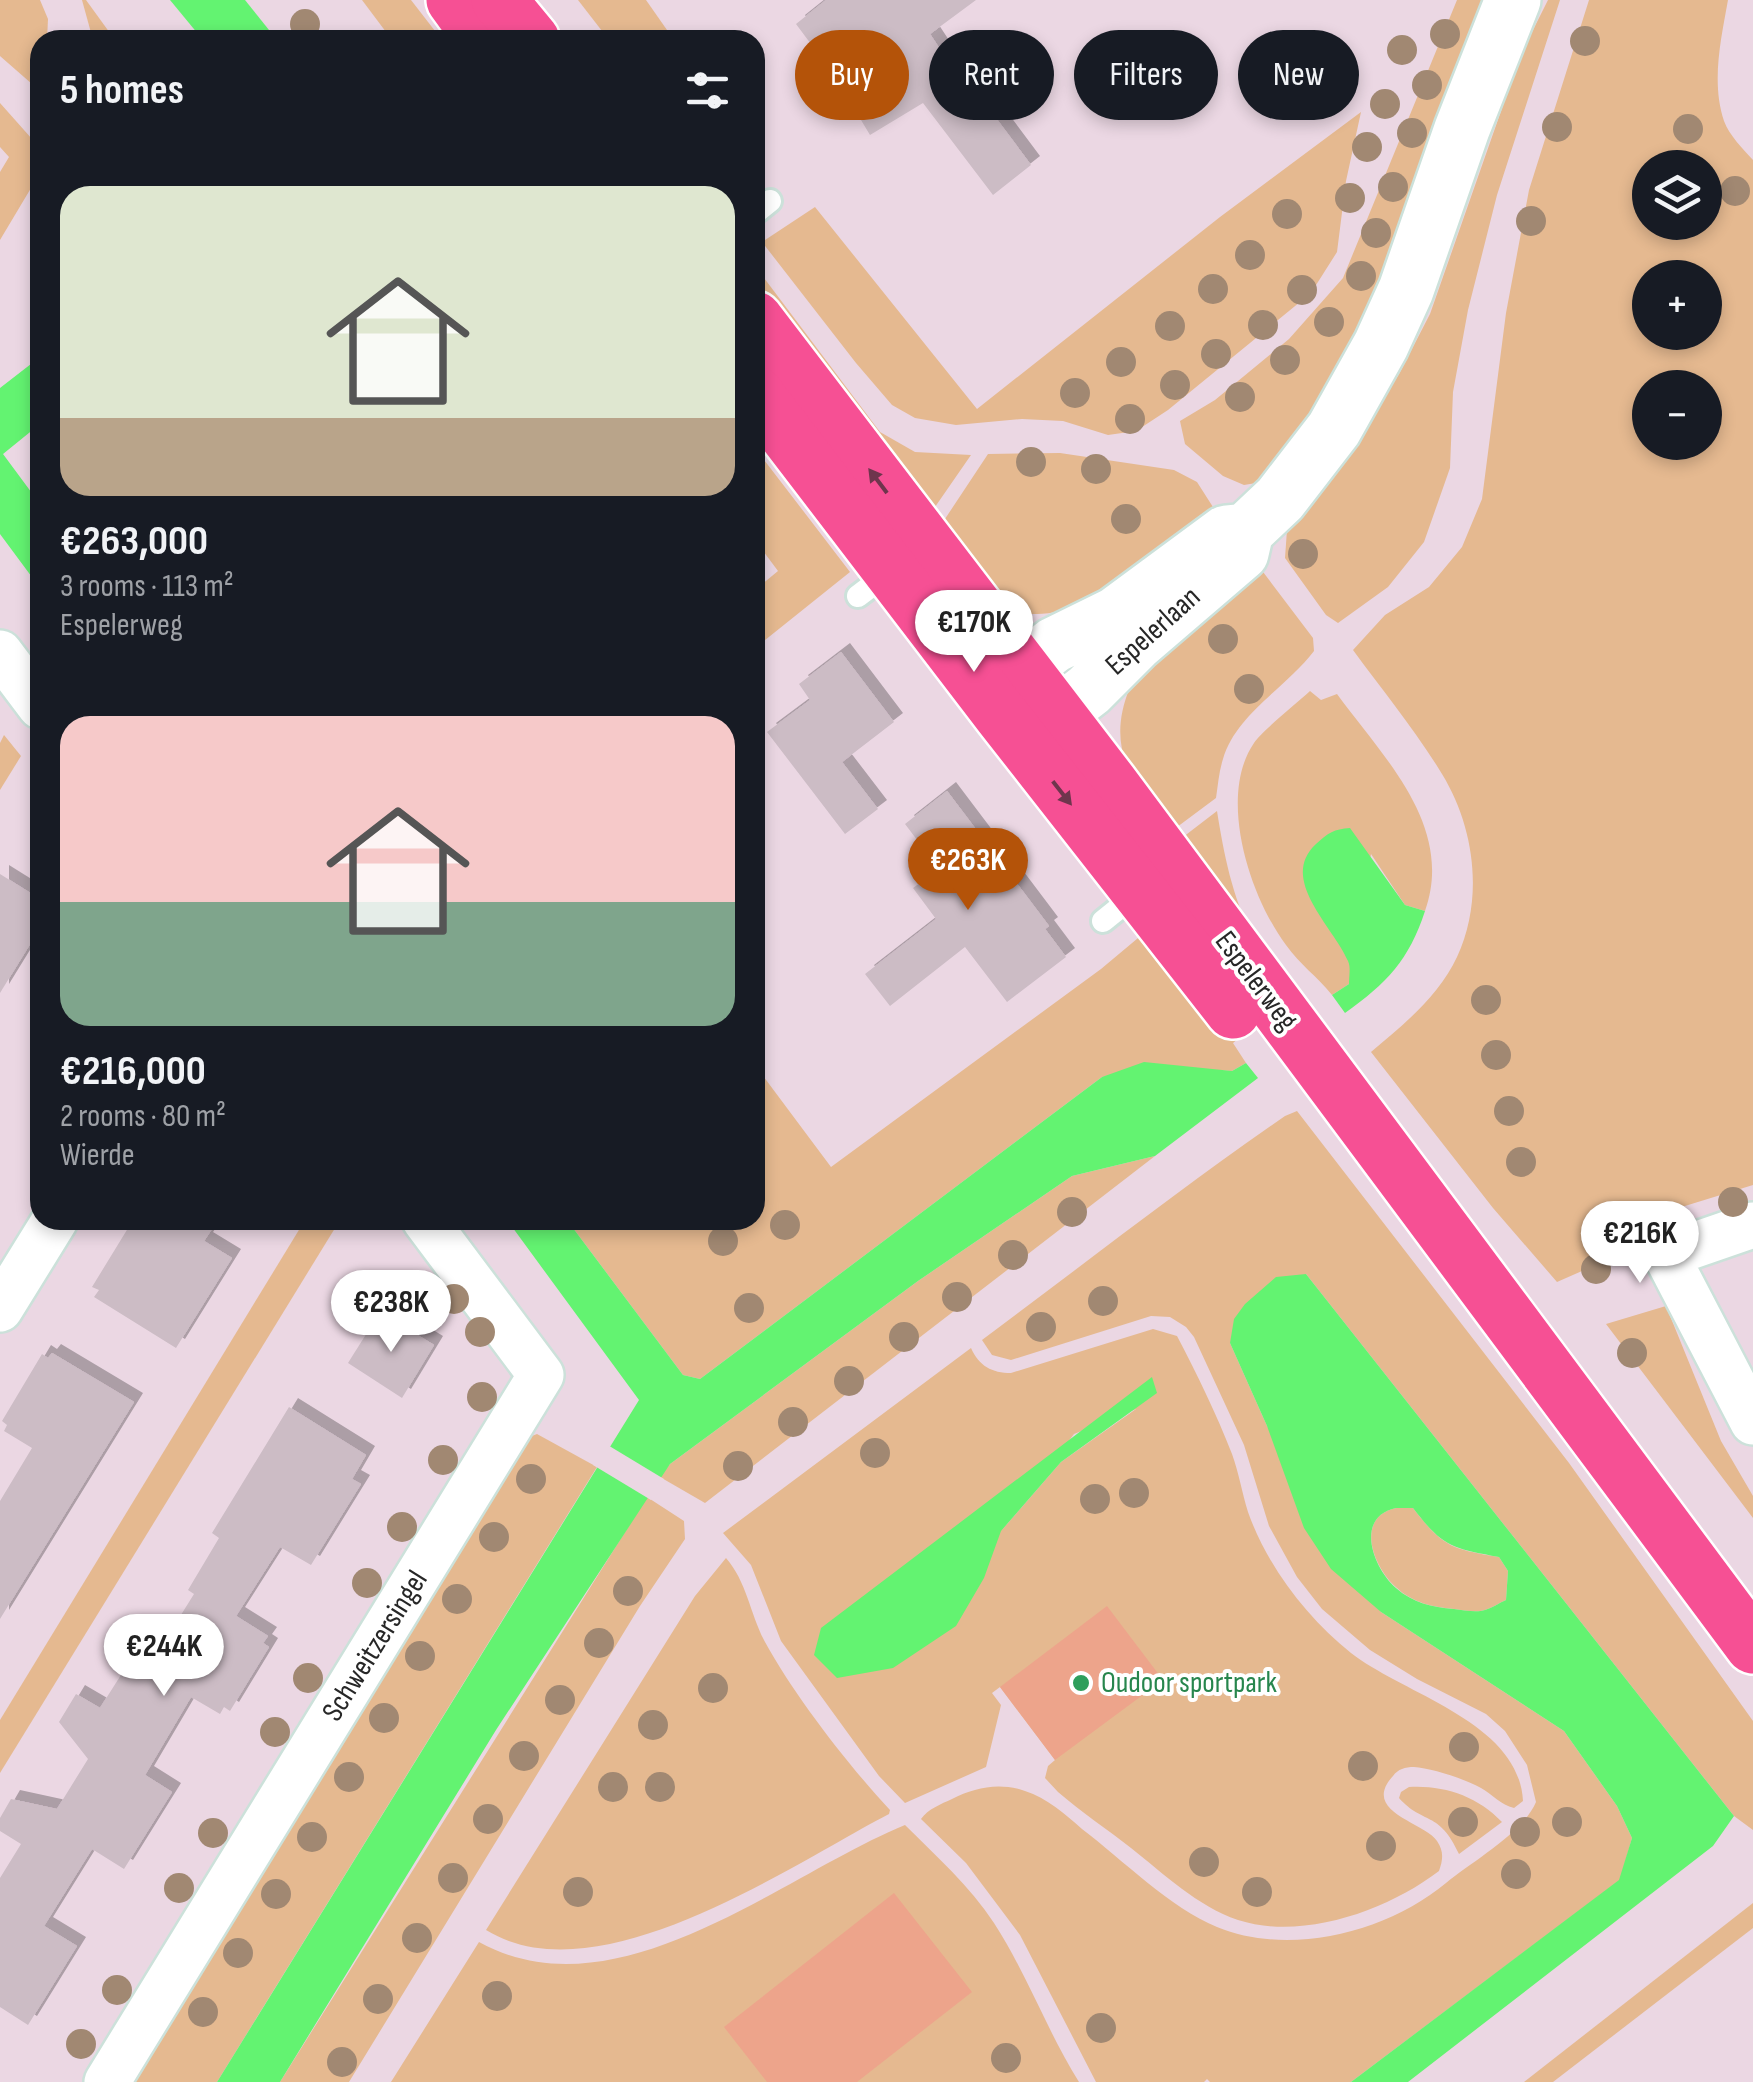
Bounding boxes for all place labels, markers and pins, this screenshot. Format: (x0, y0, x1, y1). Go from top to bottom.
pin: €170K (904, 590, 1044, 675)
pin: €263K (898, 828, 1038, 913)
pin: €216K (1570, 1201, 1710, 1286)
pin: €238K (321, 1270, 461, 1355)
pin: €244K (94, 1614, 234, 1699)
place label: Oudoor sportpark (1101, 1665, 1277, 1701)
marker: Oudoor sportpark (1070, 1672, 1092, 1694)

